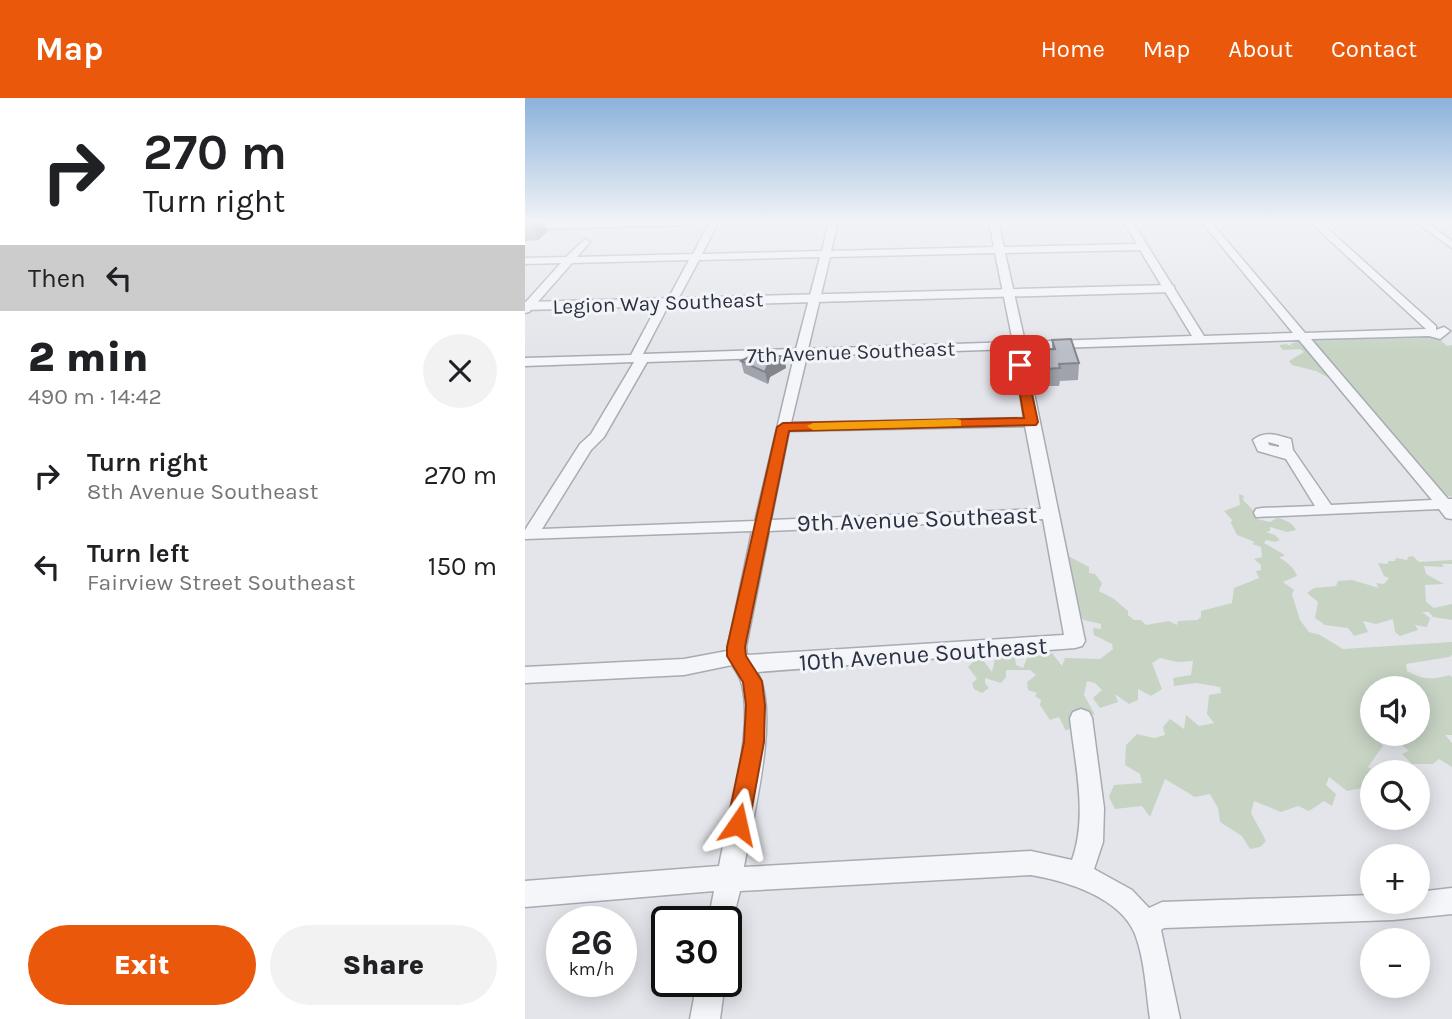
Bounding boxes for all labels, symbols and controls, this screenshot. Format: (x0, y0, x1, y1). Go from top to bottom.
text: Map (35, 30, 103, 68)
text: Home (1041, 35, 1105, 63)
text: Map (1143, 35, 1190, 63)
text: About (1228, 35, 1293, 63)
text: Contact (1331, 35, 1417, 63)
text: 270 m (143, 124, 287, 181)
icon: right (28, 126, 119, 217)
text: Turn right (143, 183, 285, 220)
icon: left (100, 259, 138, 297)
text: Then (28, 263, 86, 294)
street label: Legion Way Southeast (552, 287, 764, 319)
text: 2 min (28, 332, 148, 382)
button: close (423, 334, 497, 408)
pin (990, 335, 1050, 395)
street label: 7th Avenue Southeast (747, 336, 956, 368)
icon: arrive (1001, 346, 1039, 384)
text: 490 m · 14:42 (28, 383, 162, 410)
text: Turn right (87, 447, 208, 478)
icon: right (28, 457, 66, 495)
text: 270 m (424, 460, 497, 491)
text: 8th Avenue Southeast (87, 478, 318, 505)
street label: 9th Avenue Southeast (796, 501, 1038, 537)
text: Turn left (87, 538, 189, 569)
icon: left (28, 548, 66, 586)
text: 150 m (428, 551, 497, 582)
text: Fairview Street Southeast (87, 569, 355, 596)
street label: 10th Avenue Southeast (798, 631, 1048, 677)
map controls (1360, 676, 1430, 998)
button: sound (1360, 676, 1430, 746)
button: search (1360, 760, 1430, 830)
position arrow (701, 787, 775, 861)
button: + (1360, 844, 1430, 914)
speed limit sign: 30 (651, 906, 742, 997)
text: 26 (570, 922, 613, 963)
button: Exit (28, 925, 256, 1005)
button: Share (270, 925, 497, 1005)
button: − (1360, 928, 1430, 998)
text: km/h (569, 958, 614, 980)

